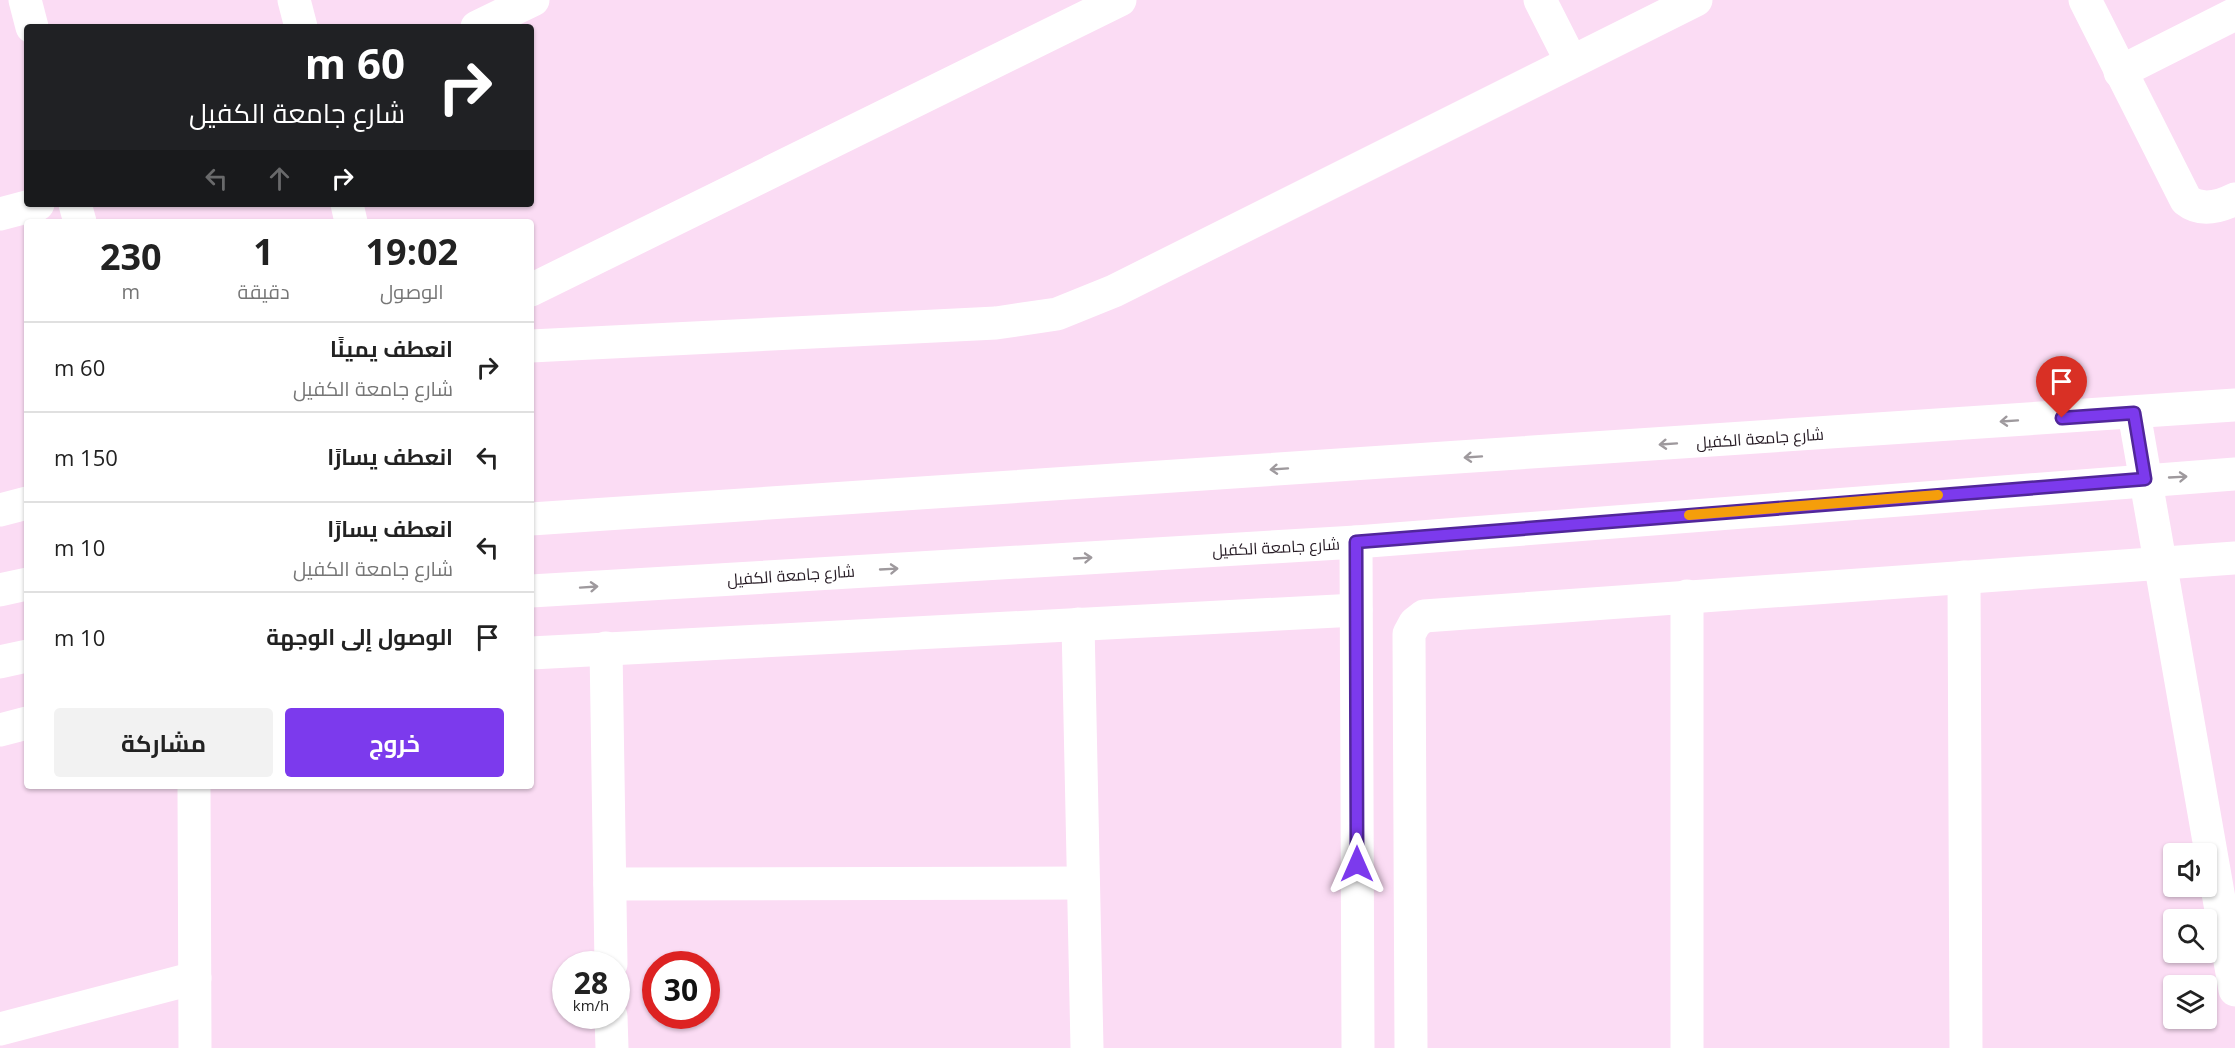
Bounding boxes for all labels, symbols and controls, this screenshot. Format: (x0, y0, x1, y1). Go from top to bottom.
text: 60 m (305, 34, 405, 91)
icon: right (426, 48, 504, 126)
text: شارع جامعة الكفيل (189, 94, 405, 131)
icon: left (200, 162, 233, 195)
icon: ahead (263, 162, 296, 195)
icon: right (326, 162, 359, 195)
text: 1 (253, 227, 274, 276)
text: 19:02 (366, 227, 458, 276)
text: 230 (100, 232, 162, 281)
text: m (122, 278, 140, 305)
text: دقيقة (238, 278, 290, 305)
text: الوصول (380, 278, 444, 305)
text: انعطف يمينًا (330, 333, 453, 363)
icon: right (471, 351, 504, 384)
text: 60 m (54, 352, 105, 382)
pin (2036, 356, 2087, 418)
icon: arrive (2045, 365, 2078, 398)
text: شارع جامعة الكفيل (293, 375, 453, 402)
one-way arrow (2000, 416, 2020, 427)
street label: شارع جامعة الكفيل (1695, 423, 1825, 454)
one-way arrow (1658, 438, 1678, 449)
text: انعطف يسارًا (327, 441, 453, 471)
icon: left (471, 441, 504, 474)
text: 150 m (54, 442, 118, 472)
one-way arrow (1464, 451, 1484, 462)
one-way arrow (1269, 464, 1289, 475)
one-way arrow (2168, 471, 2188, 482)
text: انعطف يسارًا (327, 513, 453, 543)
icon: left (471, 531, 504, 564)
text: 10 m (54, 532, 105, 562)
street label: شارع جامعة الكفيل (1212, 533, 1341, 562)
one-way arrow (1073, 552, 1093, 563)
text: شارع جامعة الكفيل (293, 555, 453, 582)
street label: شارع جامعة الكفيل (726, 560, 856, 591)
one-way arrow (878, 563, 898, 574)
one-way arrow (579, 582, 599, 593)
text: الوصول إلى الوجهة (266, 621, 453, 651)
icon: arrive (471, 621, 504, 654)
text: 10 m (54, 622, 105, 652)
button: مشاركة (54, 708, 273, 777)
button: خروج (285, 708, 504, 777)
position arrow (1325, 832, 1389, 896)
map controls (2163, 843, 2217, 1029)
button: sound (2163, 843, 2217, 897)
button: search (2163, 909, 2217, 963)
speed limit sign: 30 (642, 951, 720, 1029)
text: 28 (574, 962, 608, 1003)
button: layers (2163, 975, 2217, 1029)
text: km/h (573, 995, 609, 1015)

